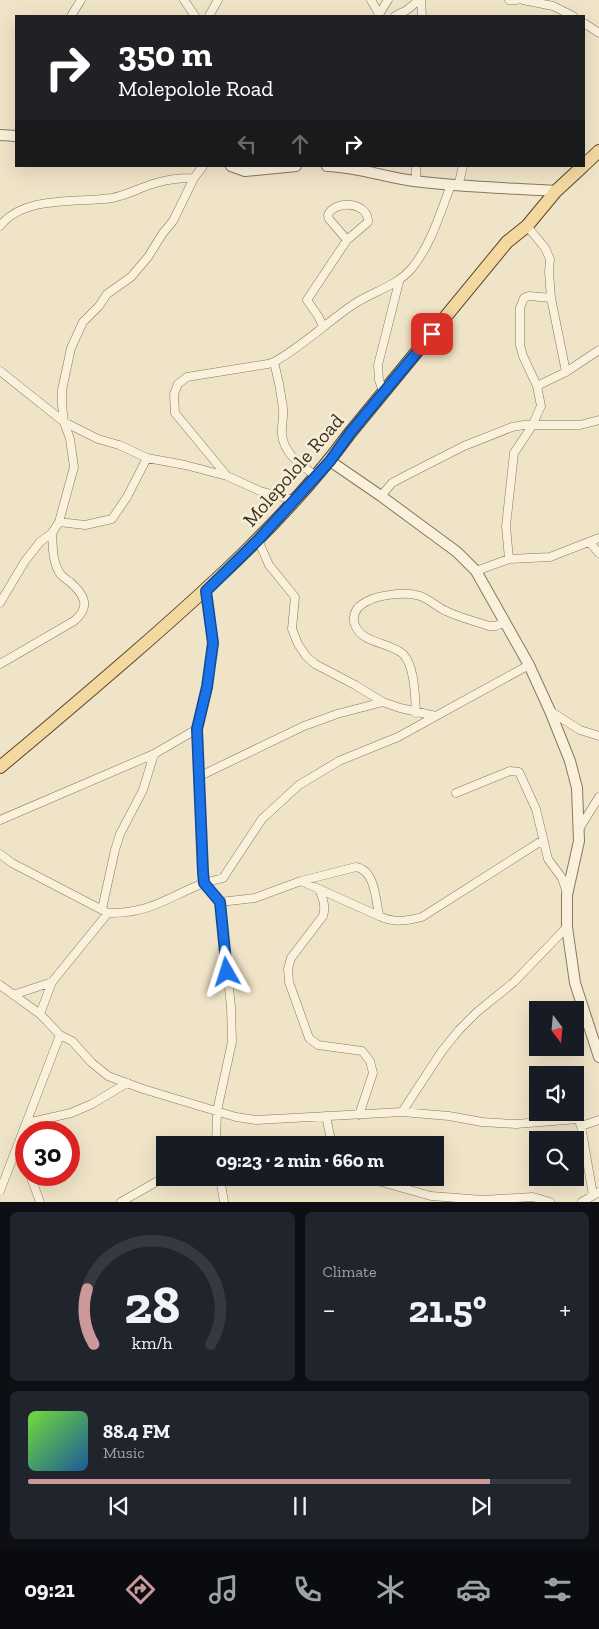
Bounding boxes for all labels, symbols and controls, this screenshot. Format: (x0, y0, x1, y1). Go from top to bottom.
text: 350 m (118, 33, 212, 75)
icon: right (35, 35, 100, 100)
text: Molepolole Road (118, 75, 273, 102)
icon: left (233, 130, 261, 158)
icon: ahead (286, 130, 314, 158)
icon: right (339, 130, 367, 158)
pin (411, 313, 453, 355)
icon: arrive (418, 320, 446, 348)
street label: Molepolole Road (238, 409, 348, 531)
position arrow (200, 945, 252, 997)
north arrow (529, 1001, 584, 1056)
map controls (529, 1001, 584, 1186)
button: sound (529, 1066, 584, 1121)
speed limit sign: 30 (15, 1121, 80, 1186)
button: search (529, 1131, 584, 1186)
text: 09:23 · 2 min · 660 m (216, 1149, 384, 1172)
text: Climate (323, 1262, 377, 1281)
text: 28 (124, 1274, 180, 1336)
text: 21.5° (408, 1286, 486, 1332)
text: − (323, 1293, 336, 1326)
text: + (559, 1293, 571, 1326)
text: km/h (132, 1332, 173, 1354)
text: 88.4 FM (103, 1420, 170, 1443)
text: Music (103, 1443, 145, 1462)
icon: previous (105, 1492, 133, 1520)
icon: pause (286, 1492, 314, 1520)
icon: next (467, 1492, 495, 1520)
icon: directions (123, 1572, 158, 1607)
icon: music (206, 1572, 241, 1607)
icon: phone (290, 1572, 325, 1607)
icon: climate (373, 1572, 408, 1607)
icon: car (456, 1572, 491, 1607)
icon: filters (540, 1572, 575, 1607)
text: 09:21 (24, 1576, 75, 1603)

